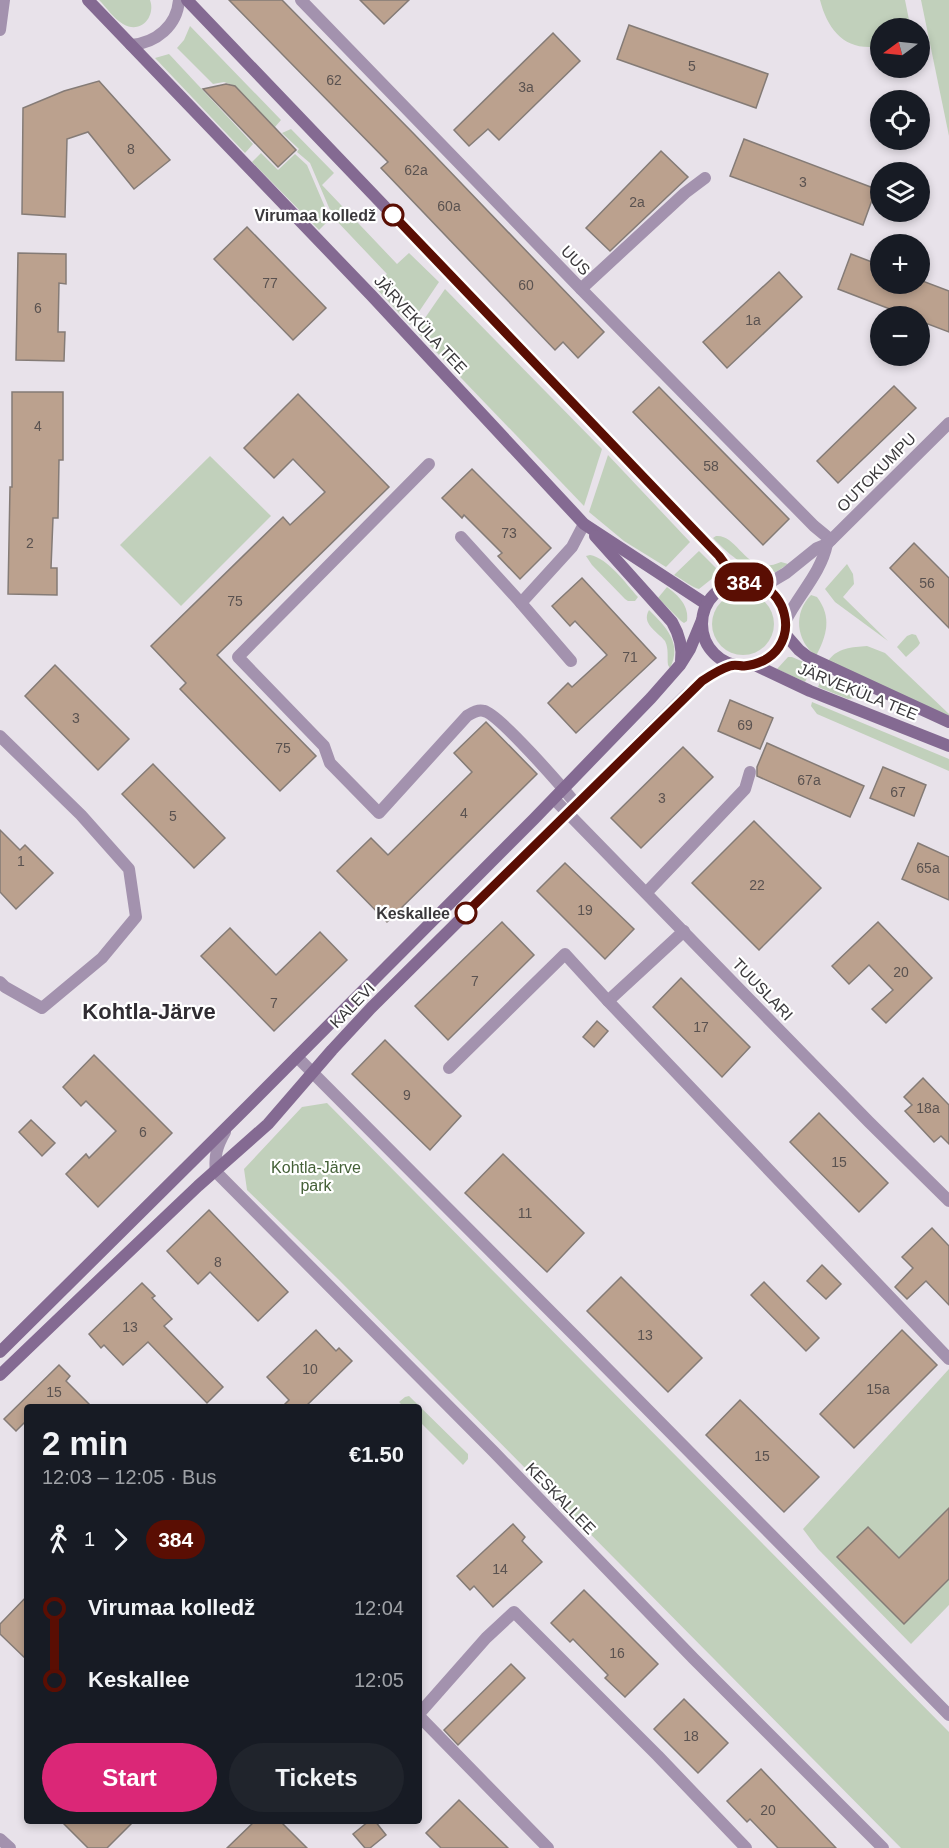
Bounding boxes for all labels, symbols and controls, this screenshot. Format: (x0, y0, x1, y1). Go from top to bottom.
north arrow (870, 18, 930, 78)
map controls (870, 18, 930, 366)
house number: 5 (688, 58, 696, 74)
house number: 62 (326, 72, 342, 88)
house number: 3a (518, 79, 534, 95)
button: locate (870, 90, 930, 150)
house number: 8 (127, 141, 135, 157)
house number: 62a (404, 162, 428, 178)
button: layers (870, 162, 930, 222)
house number: 3 (799, 174, 807, 190)
house number: 2a (629, 194, 645, 210)
house number: 60a (437, 198, 461, 214)
marker: Virumaa kolledž (382, 204, 404, 226)
place label: Virumaa kolledž (254, 207, 376, 224)
button: + (870, 234, 930, 294)
street label: UUS (558, 242, 593, 278)
street label: JÄRVEKÜLA TEE (371, 272, 470, 377)
house number: 77 (262, 275, 278, 291)
house number: 60 (518, 277, 534, 293)
house number: 6 (34, 300, 42, 316)
button: − (870, 306, 930, 366)
house number: 1a (745, 312, 761, 328)
house number: 4 (34, 418, 42, 434)
street label: OUTOKUMPU (834, 430, 919, 515)
house number: 58 (703, 458, 719, 474)
house number: 73 (501, 525, 517, 541)
house number: 2 (26, 535, 34, 551)
line badge: 384 (710, 562, 778, 602)
text: 384 (726, 571, 762, 594)
house number: 56 (919, 575, 935, 591)
house number: 75 (227, 593, 243, 609)
house number: 71 (622, 649, 638, 665)
street label: JÄRVEKÜLA TEE (796, 660, 920, 723)
house number: 3 (72, 710, 80, 726)
house number: 69 (737, 717, 753, 733)
house number: 75 (275, 740, 291, 756)
house number: 67a (797, 772, 821, 788)
house number: 67 (890, 784, 906, 800)
house number: 3 (658, 790, 666, 806)
house number: 4 (460, 805, 468, 821)
house number: 5 (169, 808, 177, 824)
house number: 1 (17, 853, 25, 869)
house number: 65a (916, 860, 940, 876)
house number: 22 (749, 877, 765, 893)
marker: Keskallee (455, 902, 477, 924)
house number: 19 (577, 902, 593, 918)
place label: Keskallee (376, 905, 450, 922)
street label: TUUSLARI (729, 955, 796, 1024)
house number: 20 (893, 964, 909, 980)
house number: 7 (471, 973, 479, 989)
street label: KALEVI (327, 979, 378, 1031)
house number: 7 (270, 995, 278, 1011)
district label: Kohtla-Järve (82, 999, 216, 1024)
house number: 17 (693, 1019, 709, 1035)
house number: 9 (403, 1087, 411, 1103)
house number: 18a (916, 1100, 940, 1116)
house number: 6 (139, 1124, 147, 1140)
house number: 15 (831, 1154, 847, 1170)
park label: Kohtla-Järve park (271, 1159, 361, 1194)
house number: 11 (518, 1205, 532, 1221)
house number: 8 (214, 1254, 222, 1270)
house number: 13 (122, 1319, 138, 1335)
house number: 13 (637, 1327, 653, 1343)
house number: 10 (302, 1361, 318, 1377)
house number: 15a (866, 1381, 890, 1397)
house number: 15 (46, 1384, 62, 1400)
text: 2 min (42, 1425, 128, 1462)
text: €1.50 (349, 1442, 404, 1467)
house number: 15 (754, 1448, 770, 1464)
street label: KESKALLEE (522, 1459, 599, 1538)
text: 12:03 – 12:05 · Bus (42, 1466, 217, 1488)
icon: walk (42, 1523, 75, 1556)
icon: forward (104, 1523, 137, 1556)
text: 1 (84, 1528, 95, 1550)
text: 384 (158, 1528, 193, 1551)
house number: 14 (492, 1561, 508, 1577)
text: Virumaa kolledž (88, 1595, 255, 1620)
text: 12:04 (354, 1597, 404, 1619)
house number: 16 (609, 1645, 625, 1661)
text: Keskallee (88, 1667, 190, 1692)
text: 12:05 (354, 1669, 404, 1691)
house number: 18 (683, 1728, 699, 1744)
button: Start (42, 1743, 217, 1812)
button: Tickets (229, 1743, 404, 1812)
house number: 20 (760, 1802, 776, 1818)

